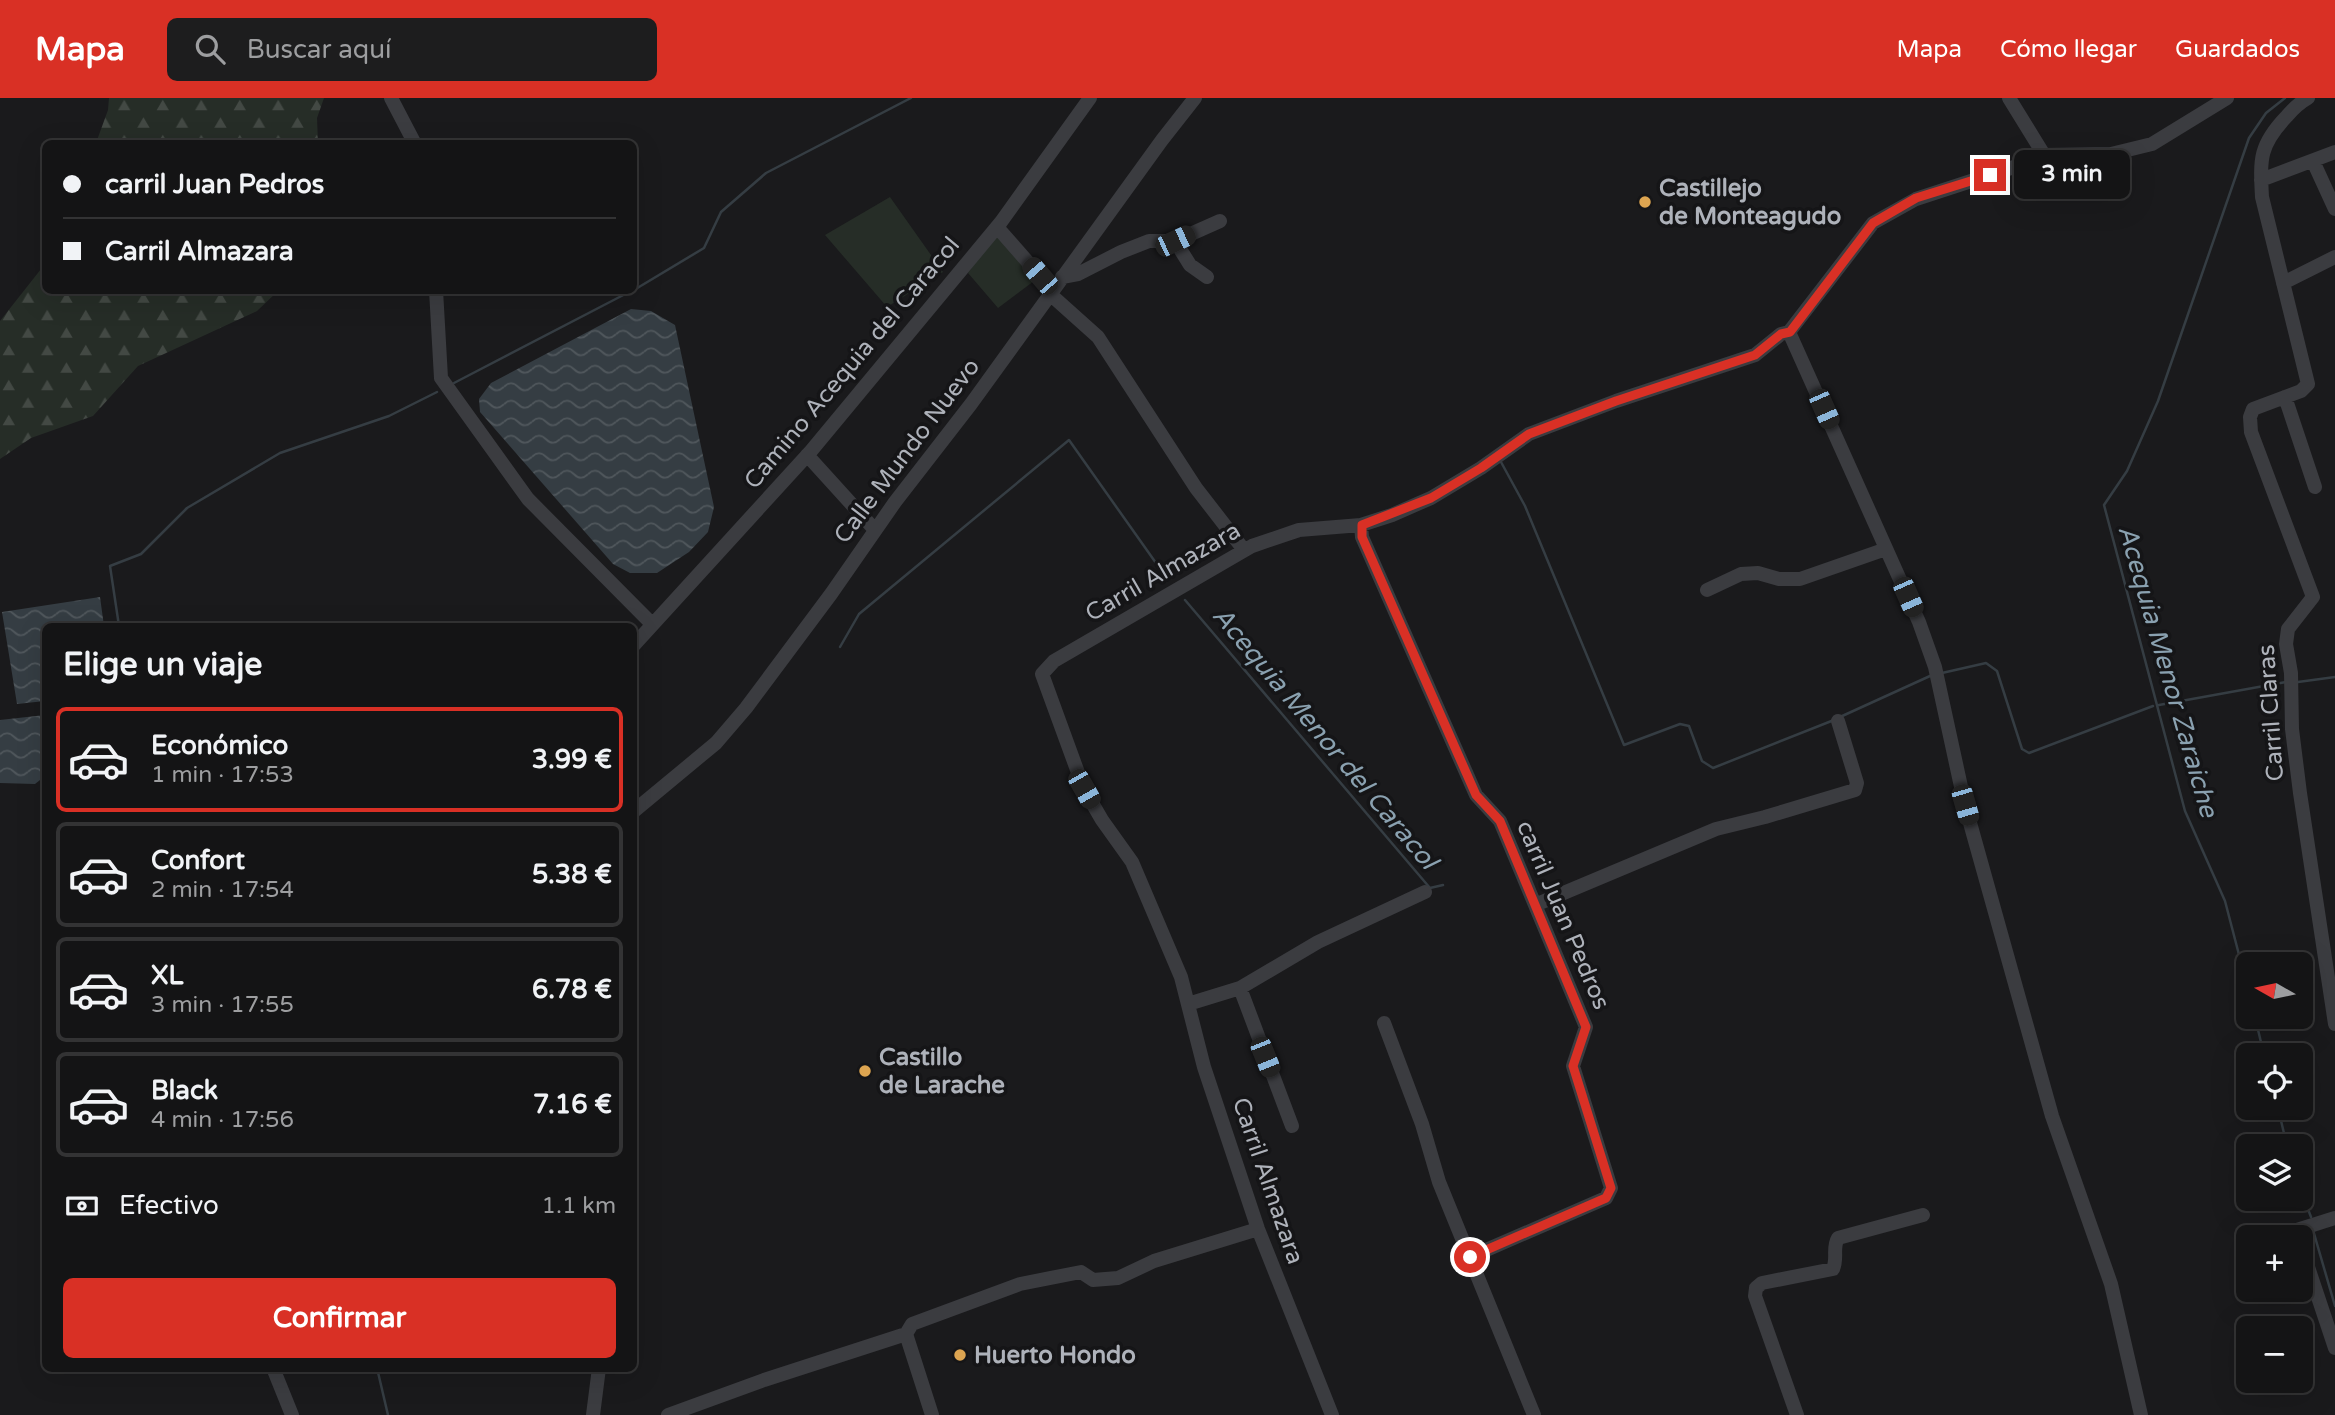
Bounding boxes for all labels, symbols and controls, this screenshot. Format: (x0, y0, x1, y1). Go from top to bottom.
search box (167, 18, 657, 81)
text: Mapa (35, 30, 125, 69)
icon: search (191, 30, 229, 68)
text: Buscar aquí (247, 34, 391, 65)
text: Mapa (1897, 35, 1962, 64)
text: Cómo llegar (2000, 35, 2137, 64)
text: Guardados (2175, 35, 2300, 64)
callout: 3 min (2014, 150, 2130, 200)
route end (1974, 159, 2006, 191)
text: 3 min (2041, 160, 2103, 188)
text: carril Juan Pedros (105, 169, 324, 200)
place label: Castillejo de Monteagudo (1659, 174, 1841, 231)
marker: Castillejo de Monteagudo (1637, 194, 1653, 210)
car (1152, 223, 1199, 259)
street label: Camino Acequia del Caracol (738, 231, 966, 495)
text: Carril Almazara (105, 236, 294, 267)
car (1019, 253, 1062, 299)
street label: Calle Mundo Nuevo (828, 353, 986, 549)
car (1806, 386, 1843, 432)
street label: Carril Almazara (1080, 516, 1246, 628)
water label: Acequia Menor Zaraiche (2111, 522, 2225, 822)
car (1890, 574, 1927, 620)
water label: Acequia Menor del Caracol (1206, 600, 1446, 878)
street label: Carril Claras (2252, 644, 2290, 782)
text: Elige un viaje (63, 646, 262, 684)
icon: car (67, 728, 130, 791)
text: Económico (151, 730, 288, 761)
text: 3.99 € (532, 744, 612, 775)
text: 1 min · 17:53 (151, 761, 294, 789)
car (1065, 766, 1104, 812)
car (1950, 782, 1981, 828)
street label: carril Juan Pedros (1510, 816, 1616, 1014)
icon: car (67, 843, 130, 906)
text: Confort (151, 845, 245, 876)
text: 5.38 € (532, 859, 612, 890)
text: 2 min · 17:54 (151, 876, 294, 904)
north arrow (2236, 952, 2314, 1029)
map controls (2236, 952, 2313, 1393)
icon: car (67, 958, 130, 1021)
text: XL (151, 960, 183, 991)
text: 6.78 € (532, 974, 612, 1005)
text: 3 min · 17:55 (151, 991, 294, 1019)
car (1248, 1034, 1283, 1080)
place label: Castillo de Larache (879, 1043, 1005, 1100)
button: locate (2236, 1043, 2313, 1120)
marker: Castillo de Larache (857, 1063, 873, 1079)
icon: car (67, 1073, 130, 1136)
text: Black (151, 1075, 218, 1106)
text: 7.16 € (533, 1089, 612, 1120)
street label: Carril Almazara (1226, 1094, 1310, 1268)
text: 4 min · 17:56 (151, 1106, 294, 1134)
button: layers (2236, 1134, 2313, 1211)
icon: cash (63, 1187, 101, 1225)
text: Efectivo (119, 1190, 219, 1221)
text: 1.1 km (542, 1192, 616, 1220)
button: + (2236, 1225, 2313, 1302)
route start (1454, 1241, 1486, 1273)
button: Confirmar (63, 1278, 616, 1358)
button: − (2236, 1316, 2313, 1393)
place label: Huerto Hondo (974, 1341, 1136, 1370)
marker: Huerto Hondo (952, 1347, 968, 1363)

